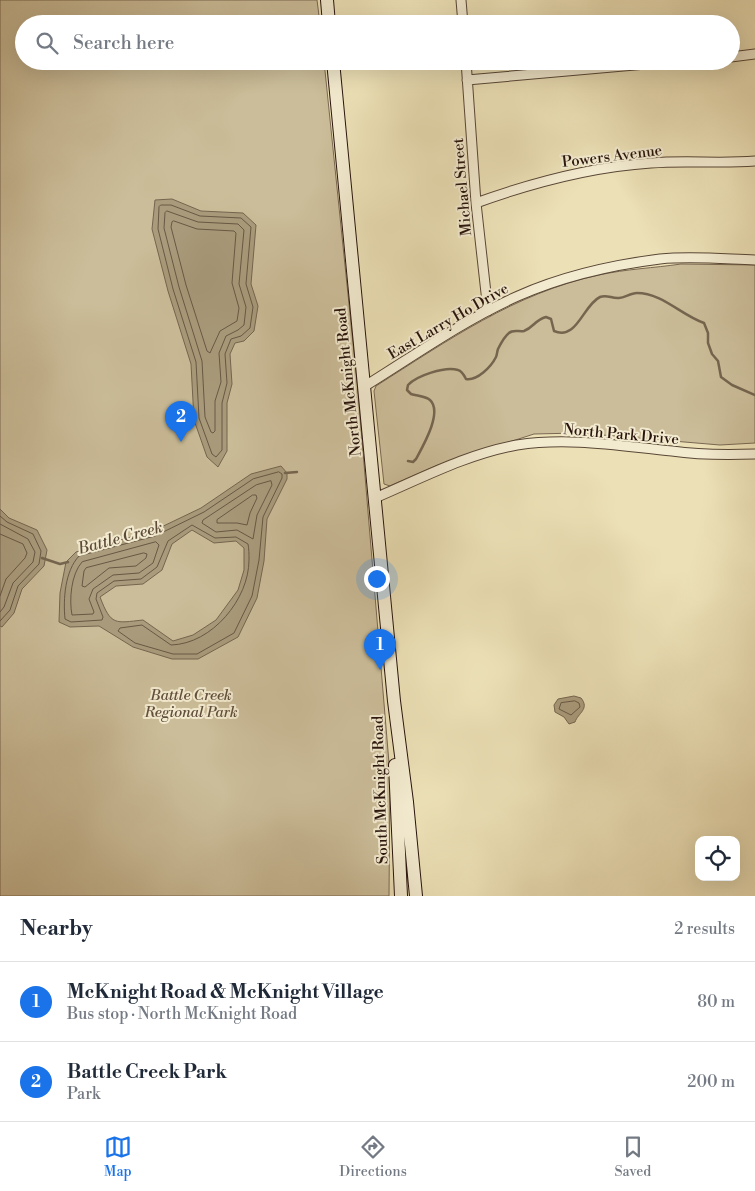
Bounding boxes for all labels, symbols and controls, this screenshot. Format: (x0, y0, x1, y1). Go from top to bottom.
search box (15, 15, 740, 70)
icon: search (33, 29, 61, 57)
text: Search here (73, 31, 174, 55)
street label: Michael Street (449, 137, 476, 237)
street label: Powers Avenue (561, 141, 663, 172)
street label: East Larry Ho Drive (384, 279, 512, 364)
street label: North McKnight Road (331, 306, 366, 457)
pin: 2 (165, 401, 197, 442)
street label: North Park Drive (562, 420, 680, 449)
water label: Battle Creek (75, 517, 165, 559)
your location (364, 566, 390, 592)
pin: 1 (364, 629, 396, 670)
park label: Battle Creek Regional Park (143, 686, 238, 722)
street label: South McKnight Road (368, 715, 393, 865)
map controls (695, 836, 740, 881)
button: locate (695, 836, 740, 881)
text: Nearby (20, 916, 93, 942)
text: 2 results (674, 919, 735, 939)
text: McKnight Road & McKnight Village (67, 980, 384, 1004)
text: 1 (32, 992, 40, 1012)
text: 80 m (697, 992, 735, 1012)
text: Bus stop · North McKnight Road (67, 1004, 297, 1024)
text: Battle Creek Park (67, 1060, 227, 1084)
text: 2 (31, 1072, 41, 1092)
text: 200 m (687, 1072, 735, 1092)
text: Park (67, 1084, 100, 1104)
tab: Map (104, 1133, 132, 1181)
tab: Directions (339, 1133, 407, 1181)
tab: Saved (614, 1133, 651, 1181)

